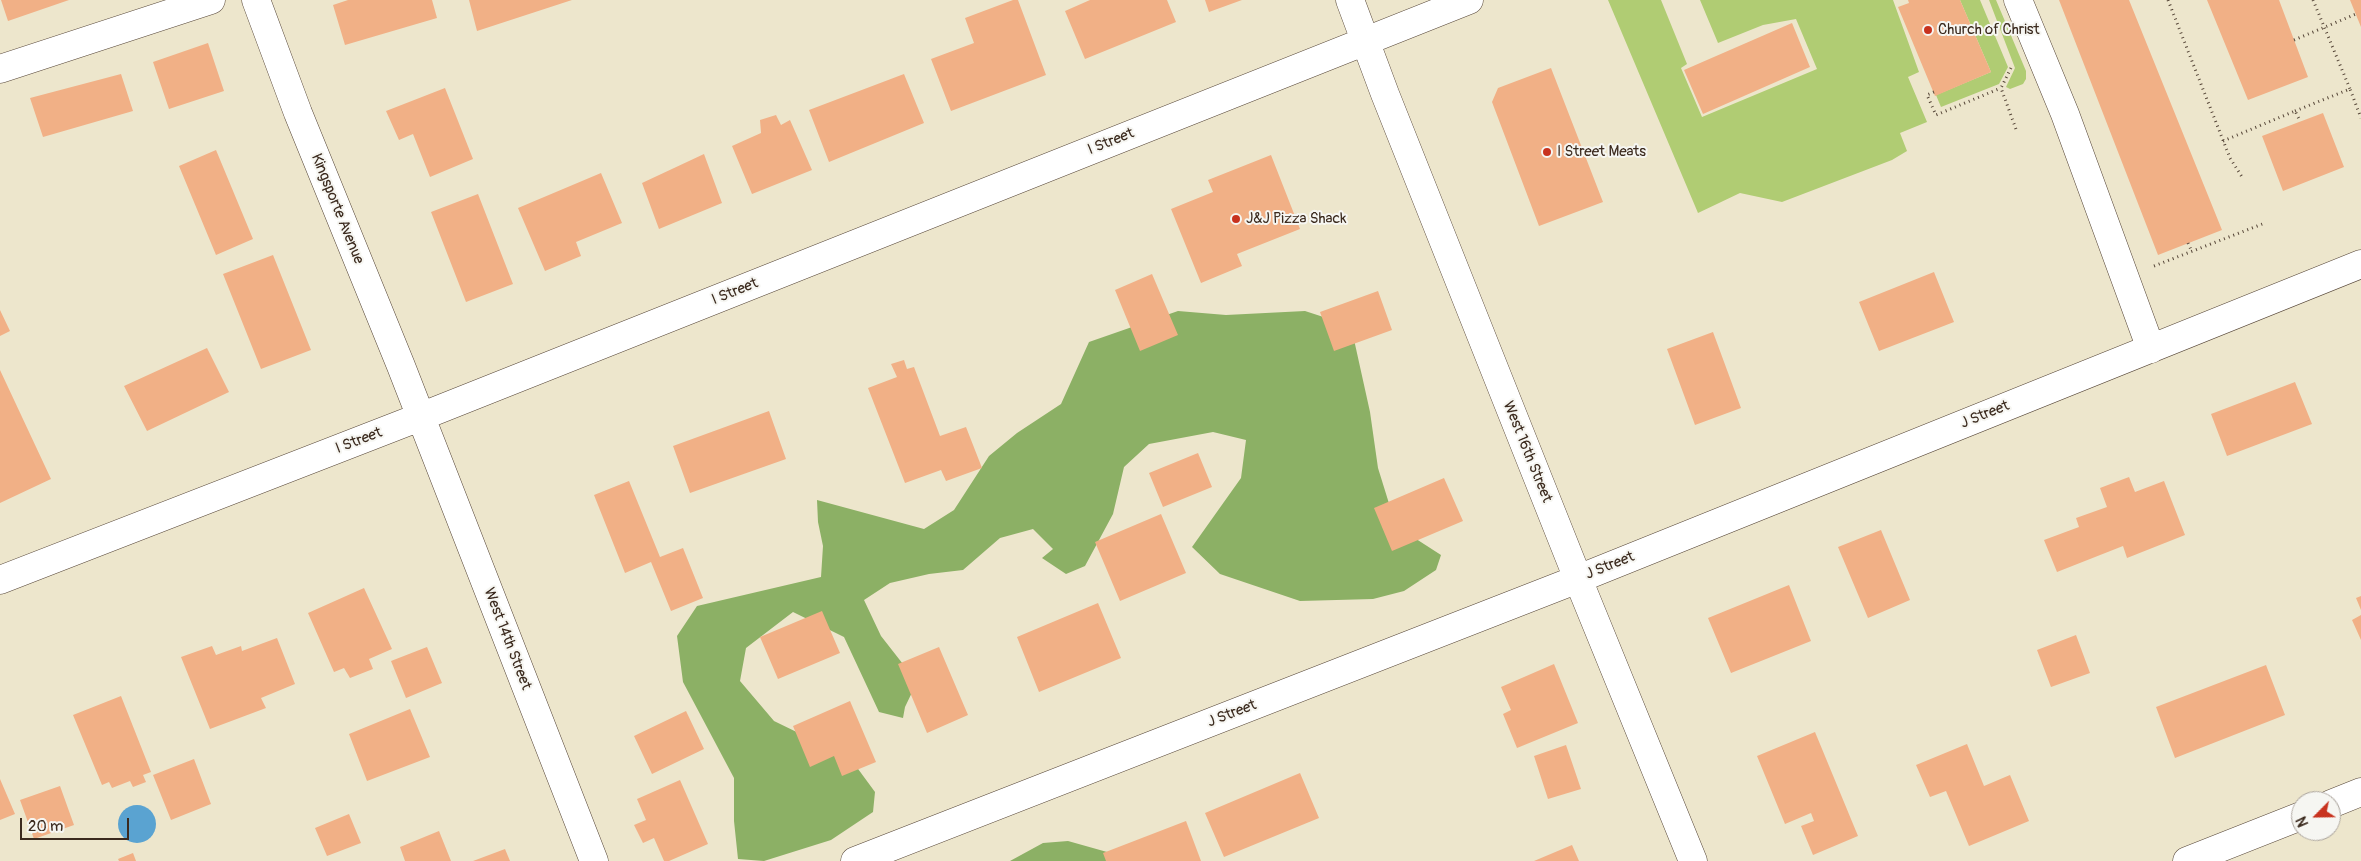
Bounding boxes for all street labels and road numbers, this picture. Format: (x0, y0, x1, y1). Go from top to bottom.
street label: I Street (1085, 125, 1137, 159)
street label: Kingsporte Avenue (307, 151, 367, 267)
street label: I Street (709, 275, 761, 309)
street label: J Street (1958, 397, 2012, 433)
street label: West 16th Street (1498, 399, 1556, 505)
street label: I Street (333, 424, 385, 458)
street label: J Street (1583, 548, 1637, 584)
street label: West 14th Street (479, 585, 535, 693)
street label: J Street (1205, 696, 1259, 732)

